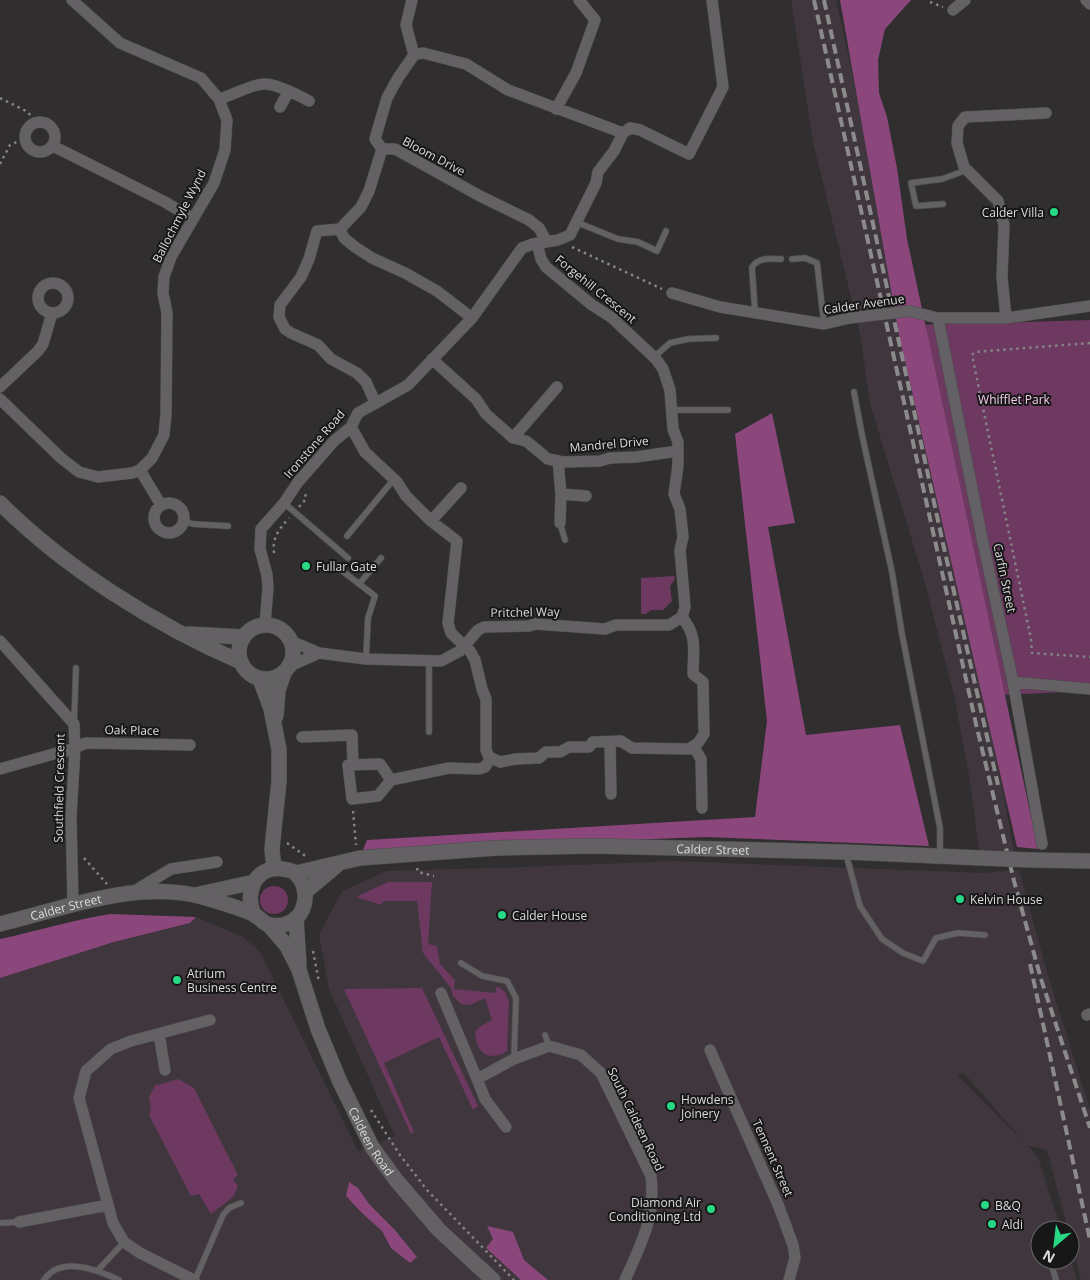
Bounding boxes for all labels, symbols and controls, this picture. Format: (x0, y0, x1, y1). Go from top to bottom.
street label: Bloom Drive (400, 132, 469, 180)
street label: Ballochmyle Wynd (148, 166, 210, 266)
place label: Calder Villa (982, 204, 1044, 221)
marker: Calder Villa (1048, 206, 1060, 218)
street label: Forgehill Crescent (552, 251, 640, 327)
street label: Calder Avenue (823, 290, 906, 318)
park label: Whifflet Park (978, 391, 1051, 408)
street label: Ironstone Road (279, 406, 349, 482)
street label: Mandrel Drive (569, 432, 650, 456)
street label: Carfin Street (989, 542, 1021, 614)
place label: Fullar Gate (316, 558, 377, 575)
marker: Fullar Gate (300, 560, 312, 572)
street label: Pritchel Way (490, 603, 561, 621)
street label: Oak Place (104, 721, 160, 739)
street label: Southfield Crescent (50, 733, 68, 843)
street label: Calder Street (676, 839, 750, 858)
street label: Calder Street (28, 890, 103, 924)
place label: Kelvin House (970, 891, 1043, 908)
marker: Kelvin House (954, 893, 966, 905)
place label: Calder House (512, 907, 588, 924)
marker: Calder House (496, 909, 508, 921)
place label: Atrium Business Centre (187, 965, 277, 996)
marker: Atrium Business Centre (171, 974, 183, 986)
street label: South Caldeen Road (604, 1064, 668, 1174)
place label: Howdens Joinery (680, 1091, 734, 1122)
marker: Howdens Joinery (665, 1100, 677, 1112)
street label: Caldeen Road (345, 1104, 398, 1179)
street label: Tennent Street (748, 1117, 798, 1199)
place label: Diamond Air Conditioning Ltd (609, 1194, 701, 1225)
place label: B&Q (995, 1197, 1021, 1214)
marker: B&Q (979, 1199, 991, 1211)
marker: Diamond Air Conditioning Ltd (705, 1203, 717, 1215)
place label: Aldi (1002, 1216, 1023, 1233)
marker: Aldi (986, 1218, 998, 1230)
north arrow (1030, 1220, 1080, 1270)
text: N (1039, 1246, 1058, 1268)

